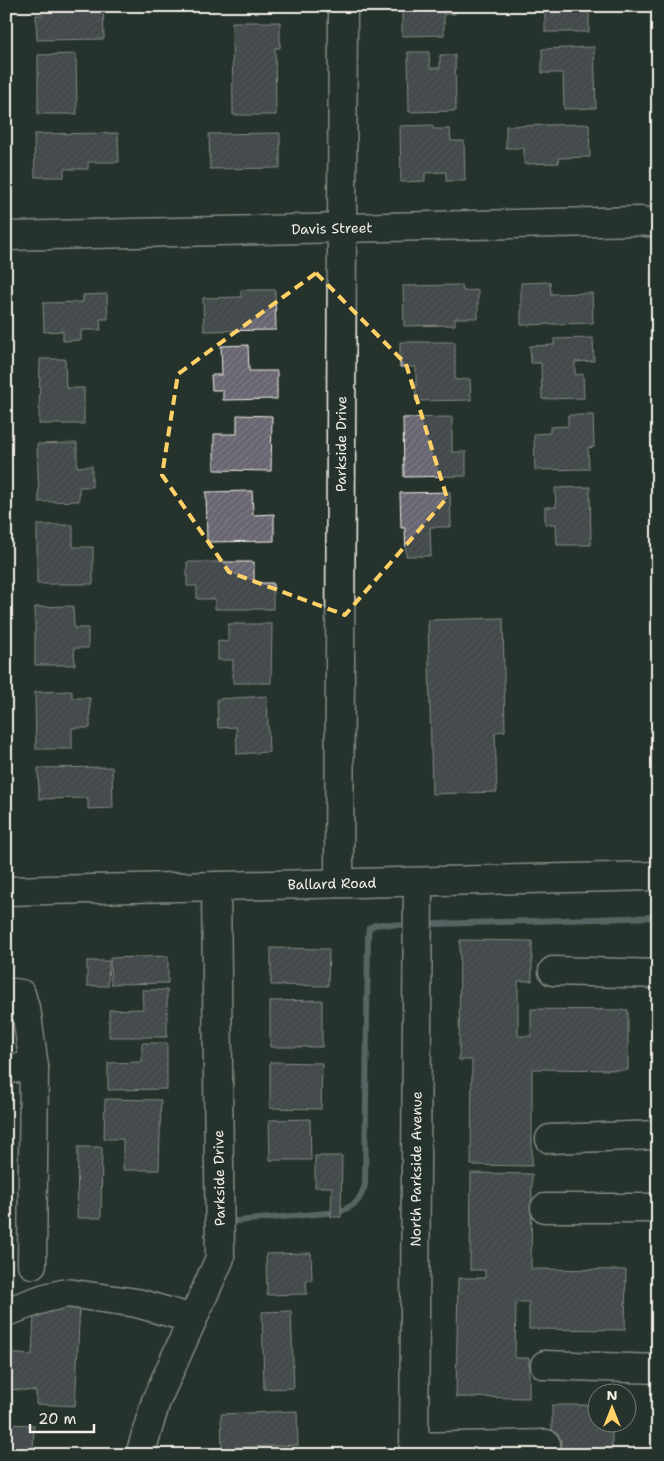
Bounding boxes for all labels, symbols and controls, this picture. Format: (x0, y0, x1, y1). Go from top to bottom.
street label: Davis Street (291, 218, 373, 238)
street label: Parkside Drive (332, 396, 350, 492)
street label: Ballard Road (287, 873, 376, 894)
street label: North Parkside Avenue (406, 1091, 426, 1247)
street label: Parkside Drive (209, 1130, 229, 1226)
north arrow (586, 1384, 636, 1434)
text: N (606, 1386, 618, 1404)
scale bar (30, 1401, 94, 1433)
text: 20 m (38, 1409, 77, 1429)

